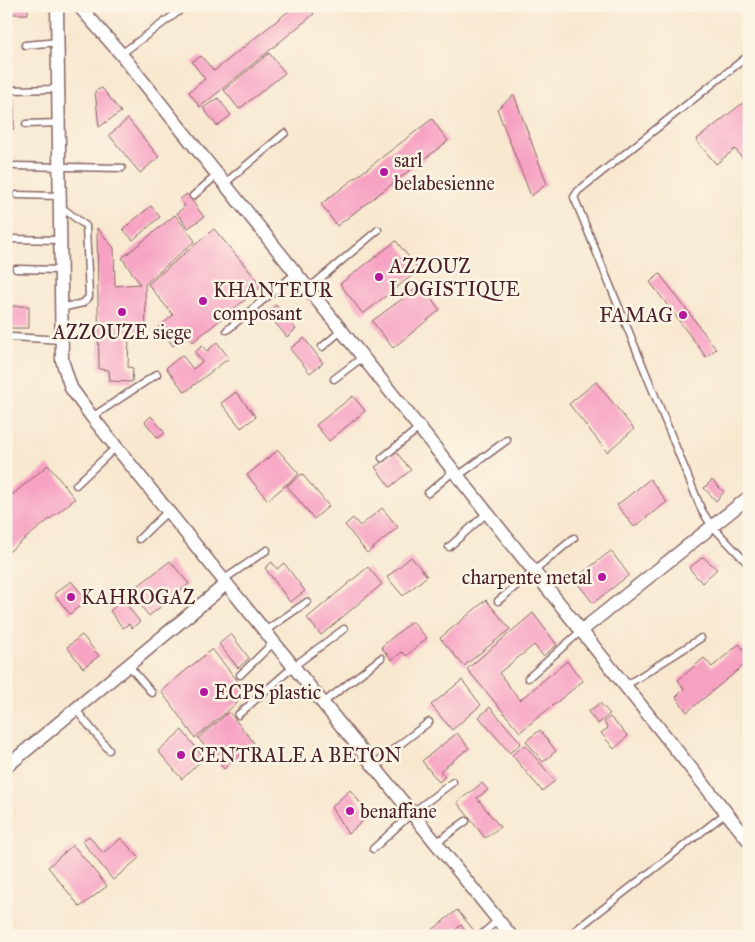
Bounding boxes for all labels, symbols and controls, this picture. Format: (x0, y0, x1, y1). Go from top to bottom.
place label: sarl belabesienne (394, 148, 495, 195)
marker: sarl belabesienne (378, 166, 390, 178)
place label: AZZOUZ LOGISTIQUE (388, 254, 520, 301)
marker: AZZOUZ LOGISTIQUE (373, 271, 385, 283)
place label: KHANTEUR composant (213, 278, 334, 325)
marker: KHANTEUR composant (197, 295, 209, 307)
place label: FAMAG (599, 303, 673, 327)
marker: AZZOUZE siege (116, 306, 128, 318)
marker: FAMAG (677, 309, 689, 321)
place label: AZZOUZE siege (51, 320, 192, 345)
place label: charpente metal (462, 565, 593, 589)
marker: charpente metal (596, 571, 608, 583)
place label: KAHROGAZ (81, 585, 195, 609)
marker: KAHROGAZ (65, 591, 77, 603)
place label: ECPS plastic (214, 680, 321, 704)
marker: ECPS plastic (198, 686, 210, 698)
place label: CENTRALE A BETON (191, 743, 401, 767)
marker: CENTRALE A BETON (175, 749, 187, 761)
place label: benaffane (360, 799, 437, 823)
marker: benaffane (344, 805, 356, 817)

